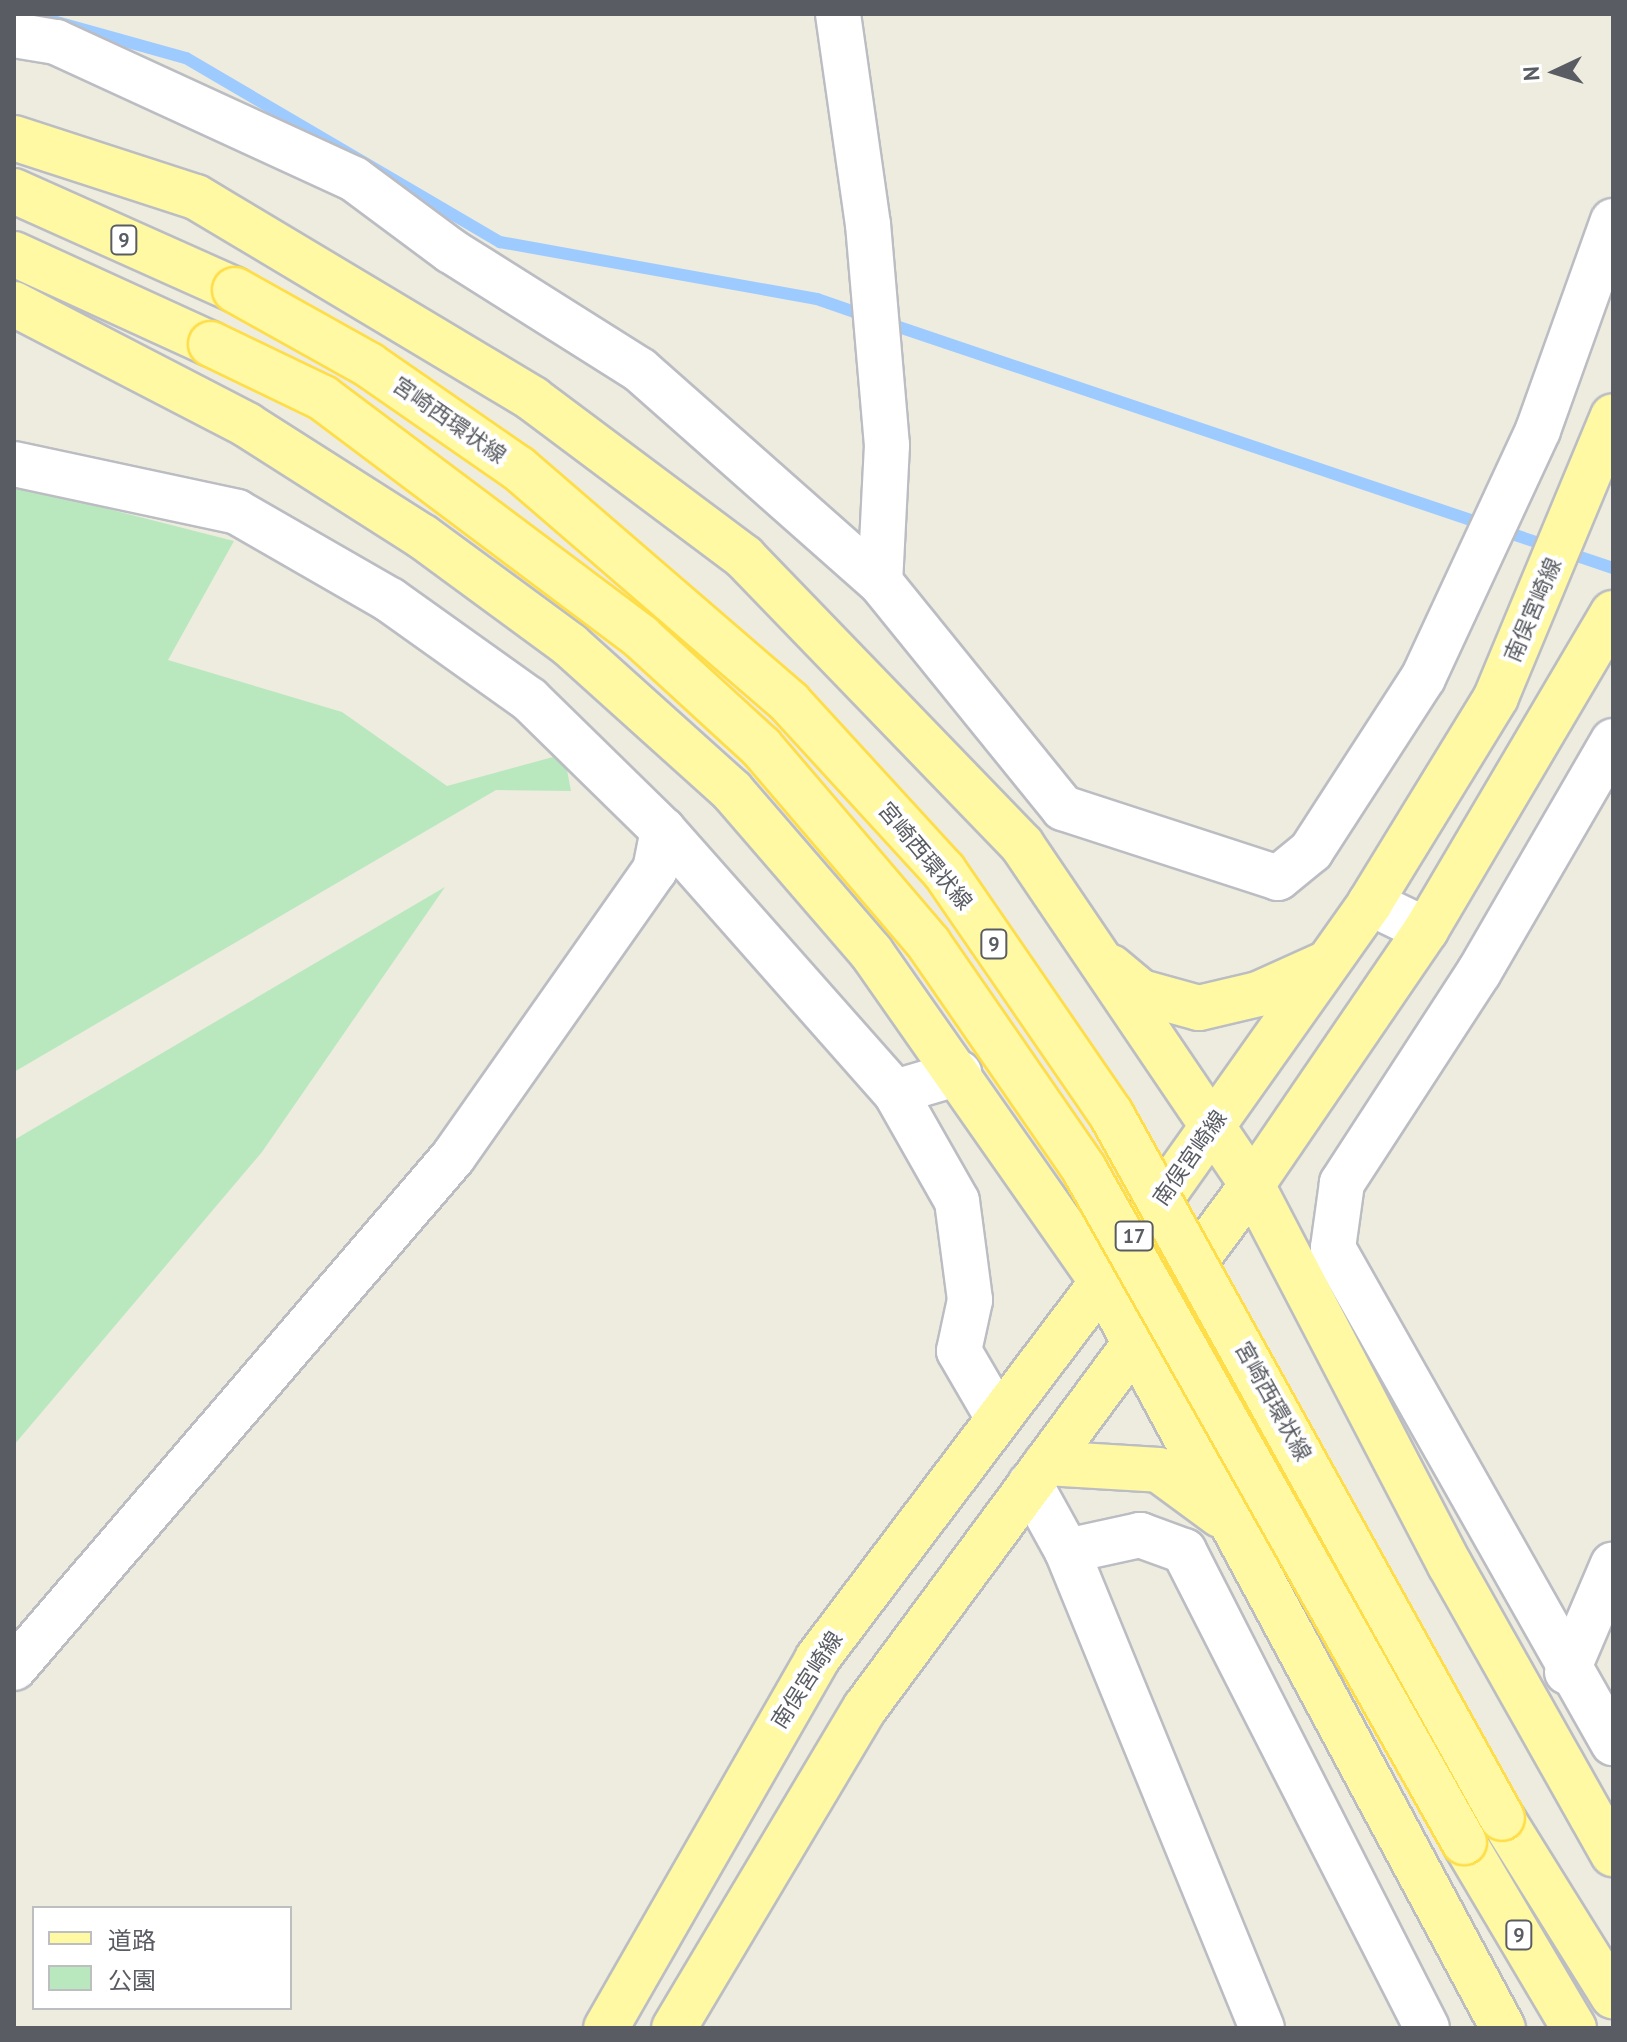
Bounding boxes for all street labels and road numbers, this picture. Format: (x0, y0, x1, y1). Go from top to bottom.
road number: 9 (110, 224, 138, 256)
street label: 宮崎西環状線 (387, 371, 511, 469)
street label: 南俣宮崎線 (1499, 554, 1567, 666)
street label: 宮崎西環状線 (872, 797, 978, 915)
road number: 9 (980, 928, 1008, 960)
street label: 南俣宮崎線 (1148, 1105, 1232, 1211)
road number: 17 (1114, 1220, 1154, 1252)
street label: 宮崎西環状線 (1229, 1337, 1317, 1465)
street label: 南俣宮崎線 (766, 1627, 848, 1733)
road number: 9 (1505, 1919, 1533, 1951)

